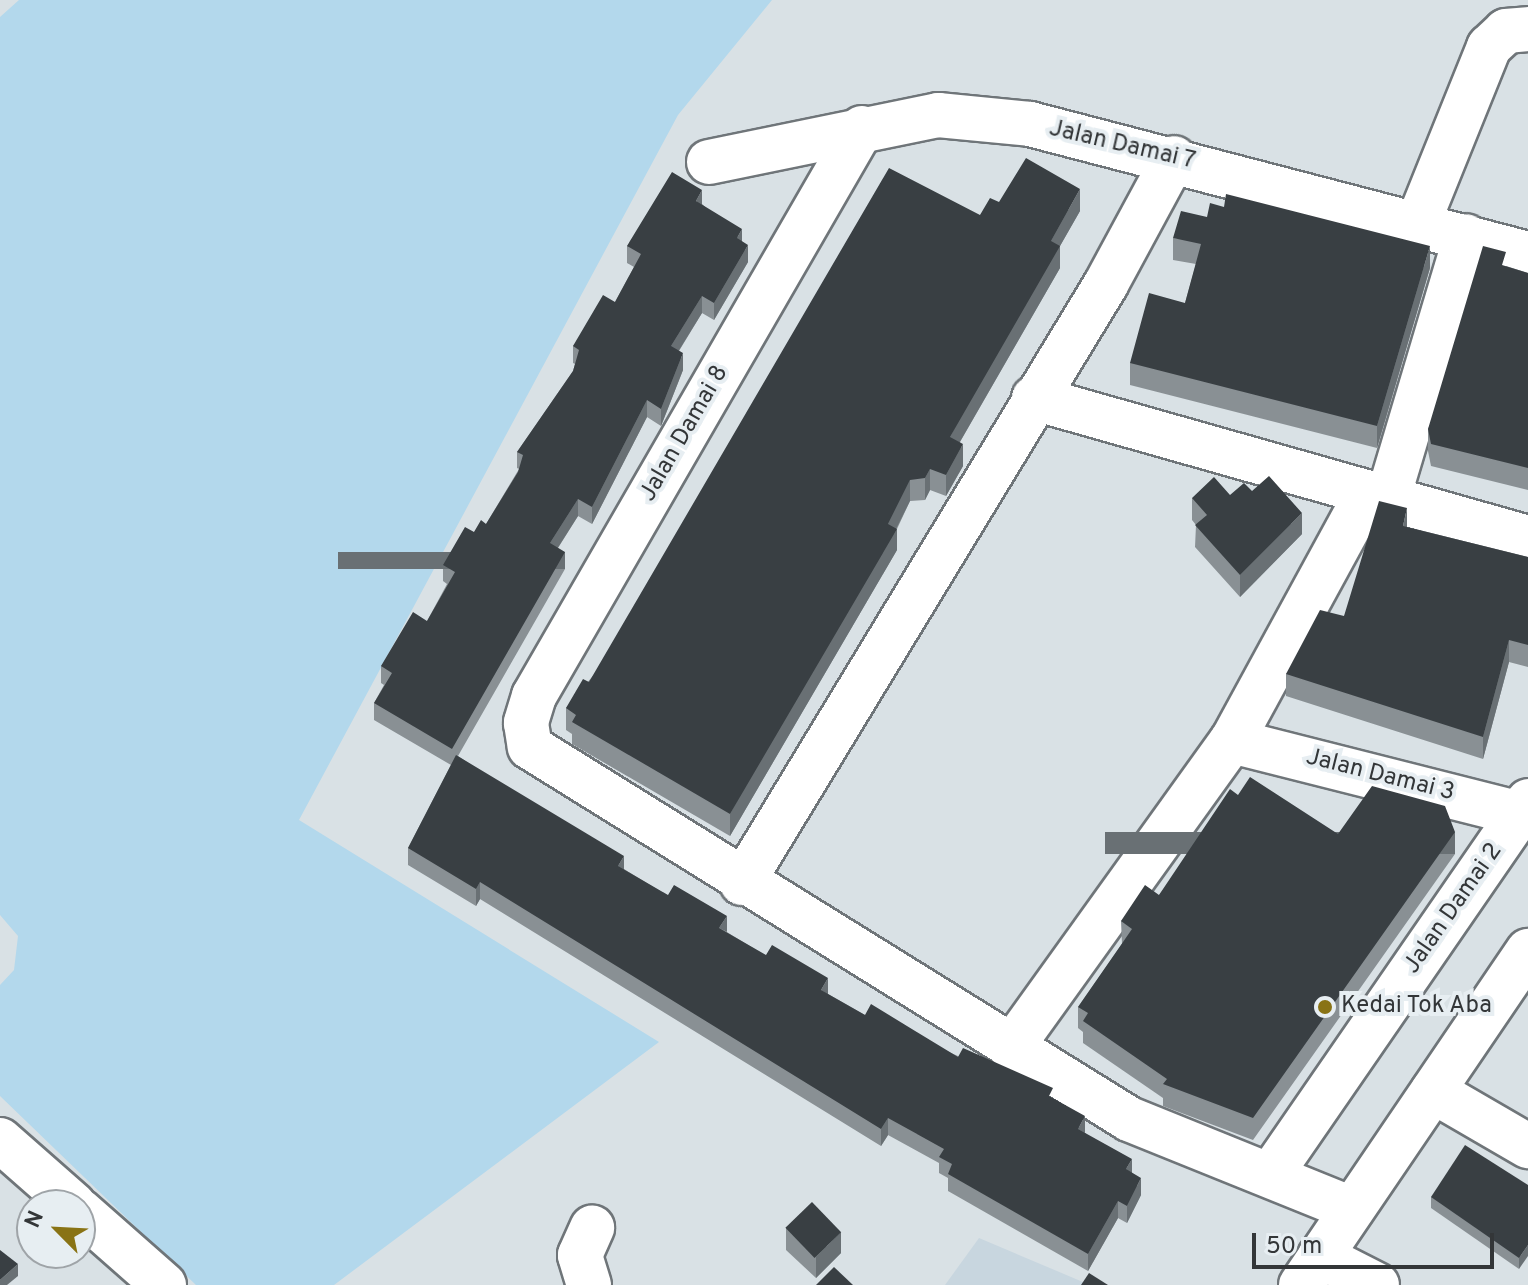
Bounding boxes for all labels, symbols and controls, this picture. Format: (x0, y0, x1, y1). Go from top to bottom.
street label: Jalan Damai 7 (1046, 115, 1198, 177)
street label: Jalan Damai 8 (634, 361, 736, 507)
street label: Jalan Damai 3 (1303, 744, 1457, 808)
street label: Jalan Damai 2 (1398, 838, 1510, 980)
place label: Kedai Tok Aba (1341, 993, 1494, 1021)
marker: Kedai Tok Aba (1316, 998, 1334, 1016)
north arrow (16, 1189, 96, 1269)
text: N (20, 1207, 51, 1233)
scale bar (1256, 1217, 1498, 1267)
text: 50 m (1266, 1232, 1322, 1262)

